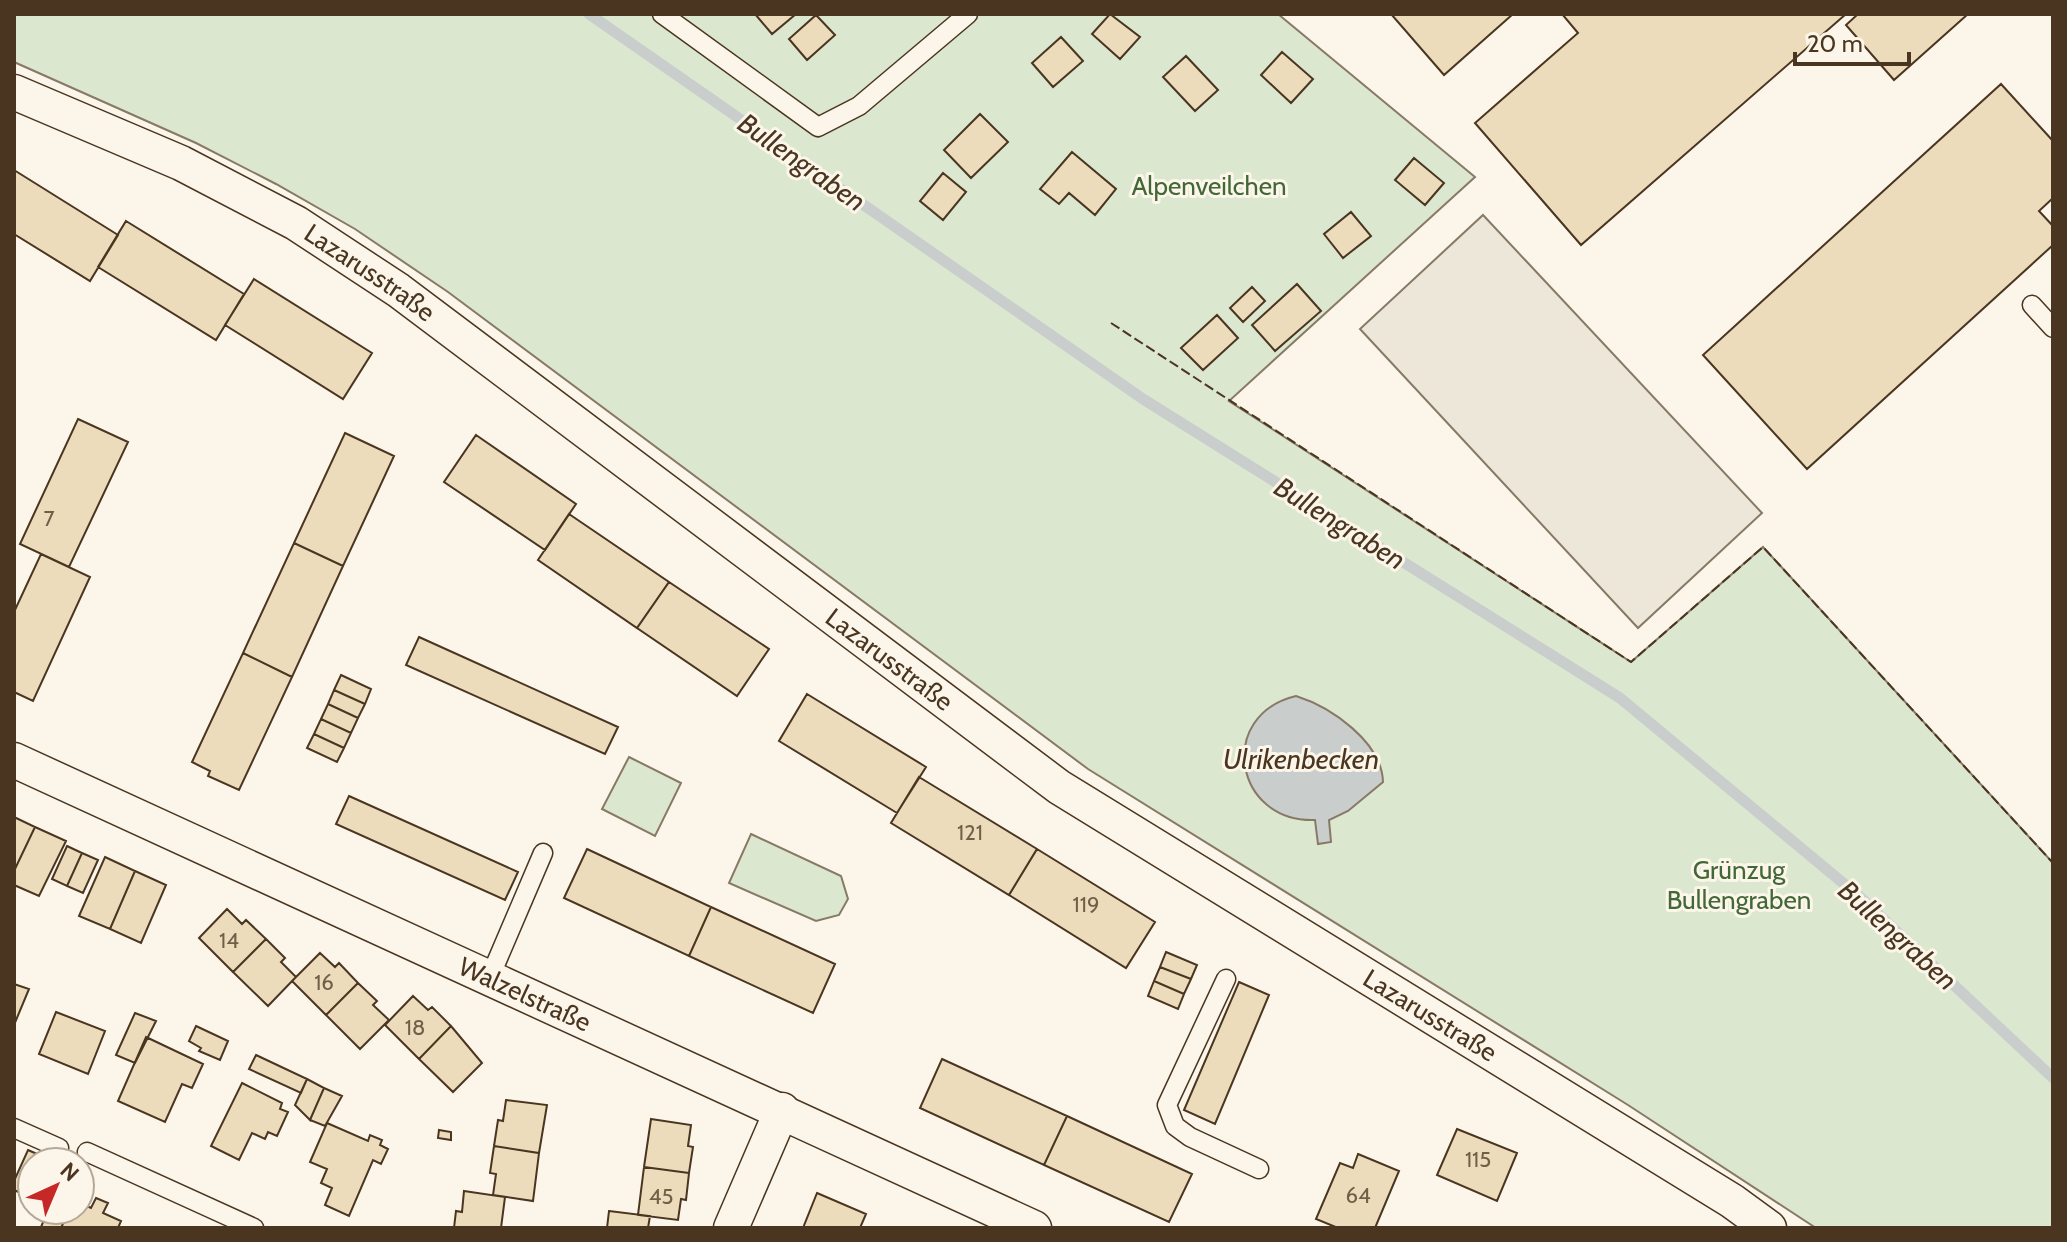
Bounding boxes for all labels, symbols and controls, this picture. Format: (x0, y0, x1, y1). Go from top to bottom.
scale bar (1795, 16, 1909, 66)
text: 20 m (1807, 29, 1863, 58)
water label: Bullengraben (732, 106, 872, 218)
park label: Alpenveilchen (1131, 170, 1287, 202)
street label: Lazarusstraße (298, 217, 441, 328)
water label: Bullengraben (1268, 469, 1412, 577)
house number: 7 (43, 505, 55, 532)
street label: Lazarusstraße (819, 601, 959, 718)
water label: Ulrikenbecken (1223, 742, 1379, 776)
house number: 121 (957, 819, 983, 846)
park label: Grünzug Bullengraben (1667, 854, 1811, 916)
water label: Bullengraben (1832, 873, 1964, 997)
house number: 119 (1073, 891, 1099, 918)
house number: 14 (219, 927, 239, 954)
street label: Walzelstraße (454, 950, 596, 1038)
street label: Lazarusstraße (1357, 962, 1503, 1069)
house number: 16 (314, 969, 334, 996)
house number: 18 (405, 1014, 425, 1041)
north arrow (16, 1146, 96, 1226)
house number: 115 (1465, 1146, 1491, 1173)
text: N (55, 1157, 85, 1187)
house number: 64 (1345, 1182, 1371, 1209)
house number: 45 (649, 1183, 673, 1210)

